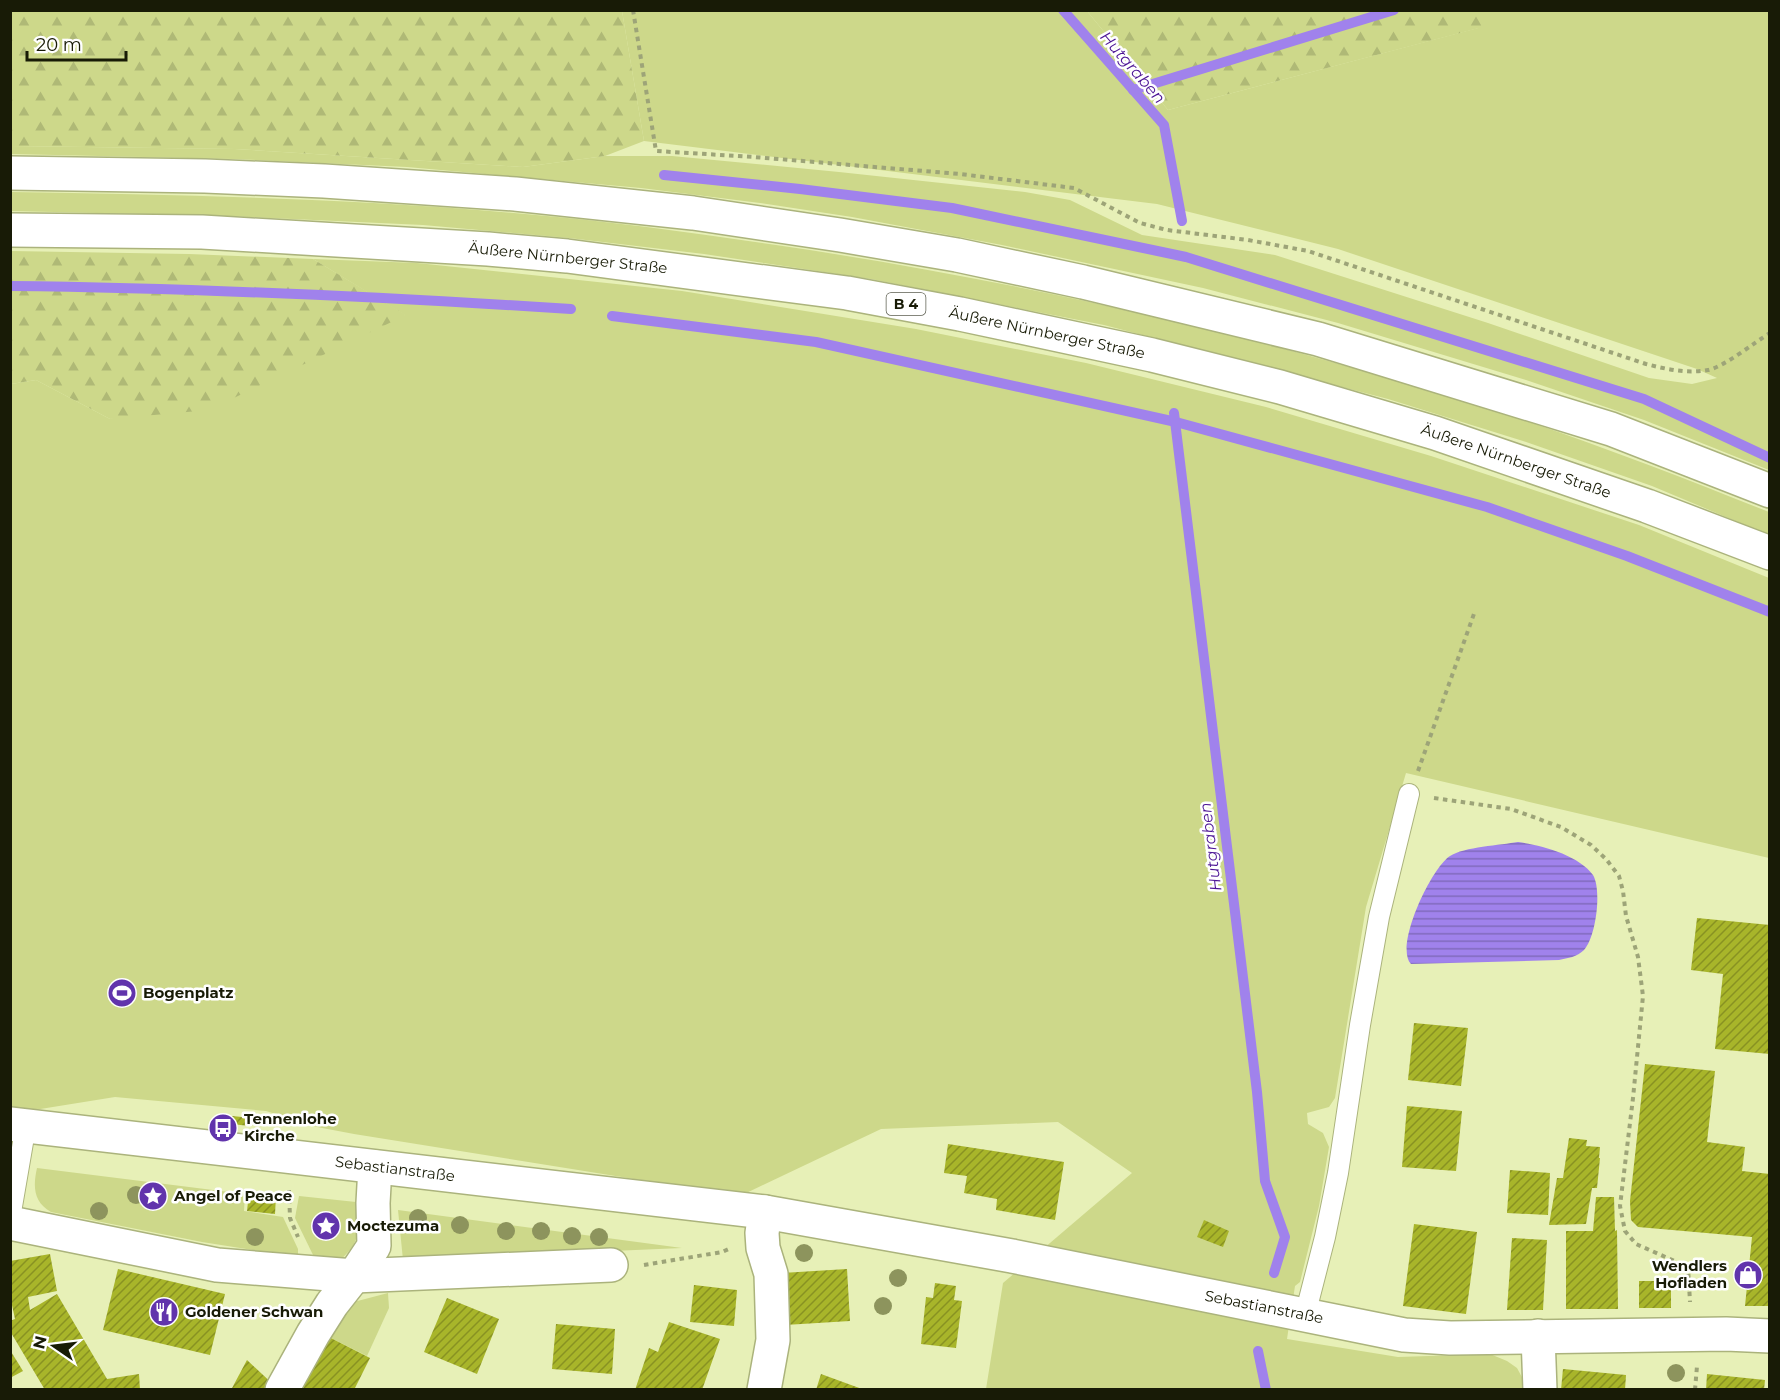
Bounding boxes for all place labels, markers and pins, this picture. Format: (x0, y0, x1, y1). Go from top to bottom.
sports icon: Bogenplatz (106, 977, 138, 1009)
place label: Bogenplatz (143, 983, 233, 1002)
place label: Tennenlohe Kirche (244, 1109, 337, 1145)
bus stop icon: Tennenlohe Kirche (207, 1112, 239, 1144)
place icon: Angel of Peace (137, 1180, 169, 1212)
place label: Angel of Peace (173, 1186, 292, 1205)
place icon: Moctezuma (310, 1210, 342, 1242)
place label: Moctezuma (347, 1216, 439, 1235)
place label: Wendlers Hofladen (1652, 1256, 1727, 1292)
shop icon: Wendlers Hofladen (1732, 1259, 1764, 1291)
restaurant icon: Goldener Schwan (148, 1296, 180, 1328)
place label: Goldener Schwan (185, 1302, 323, 1321)

